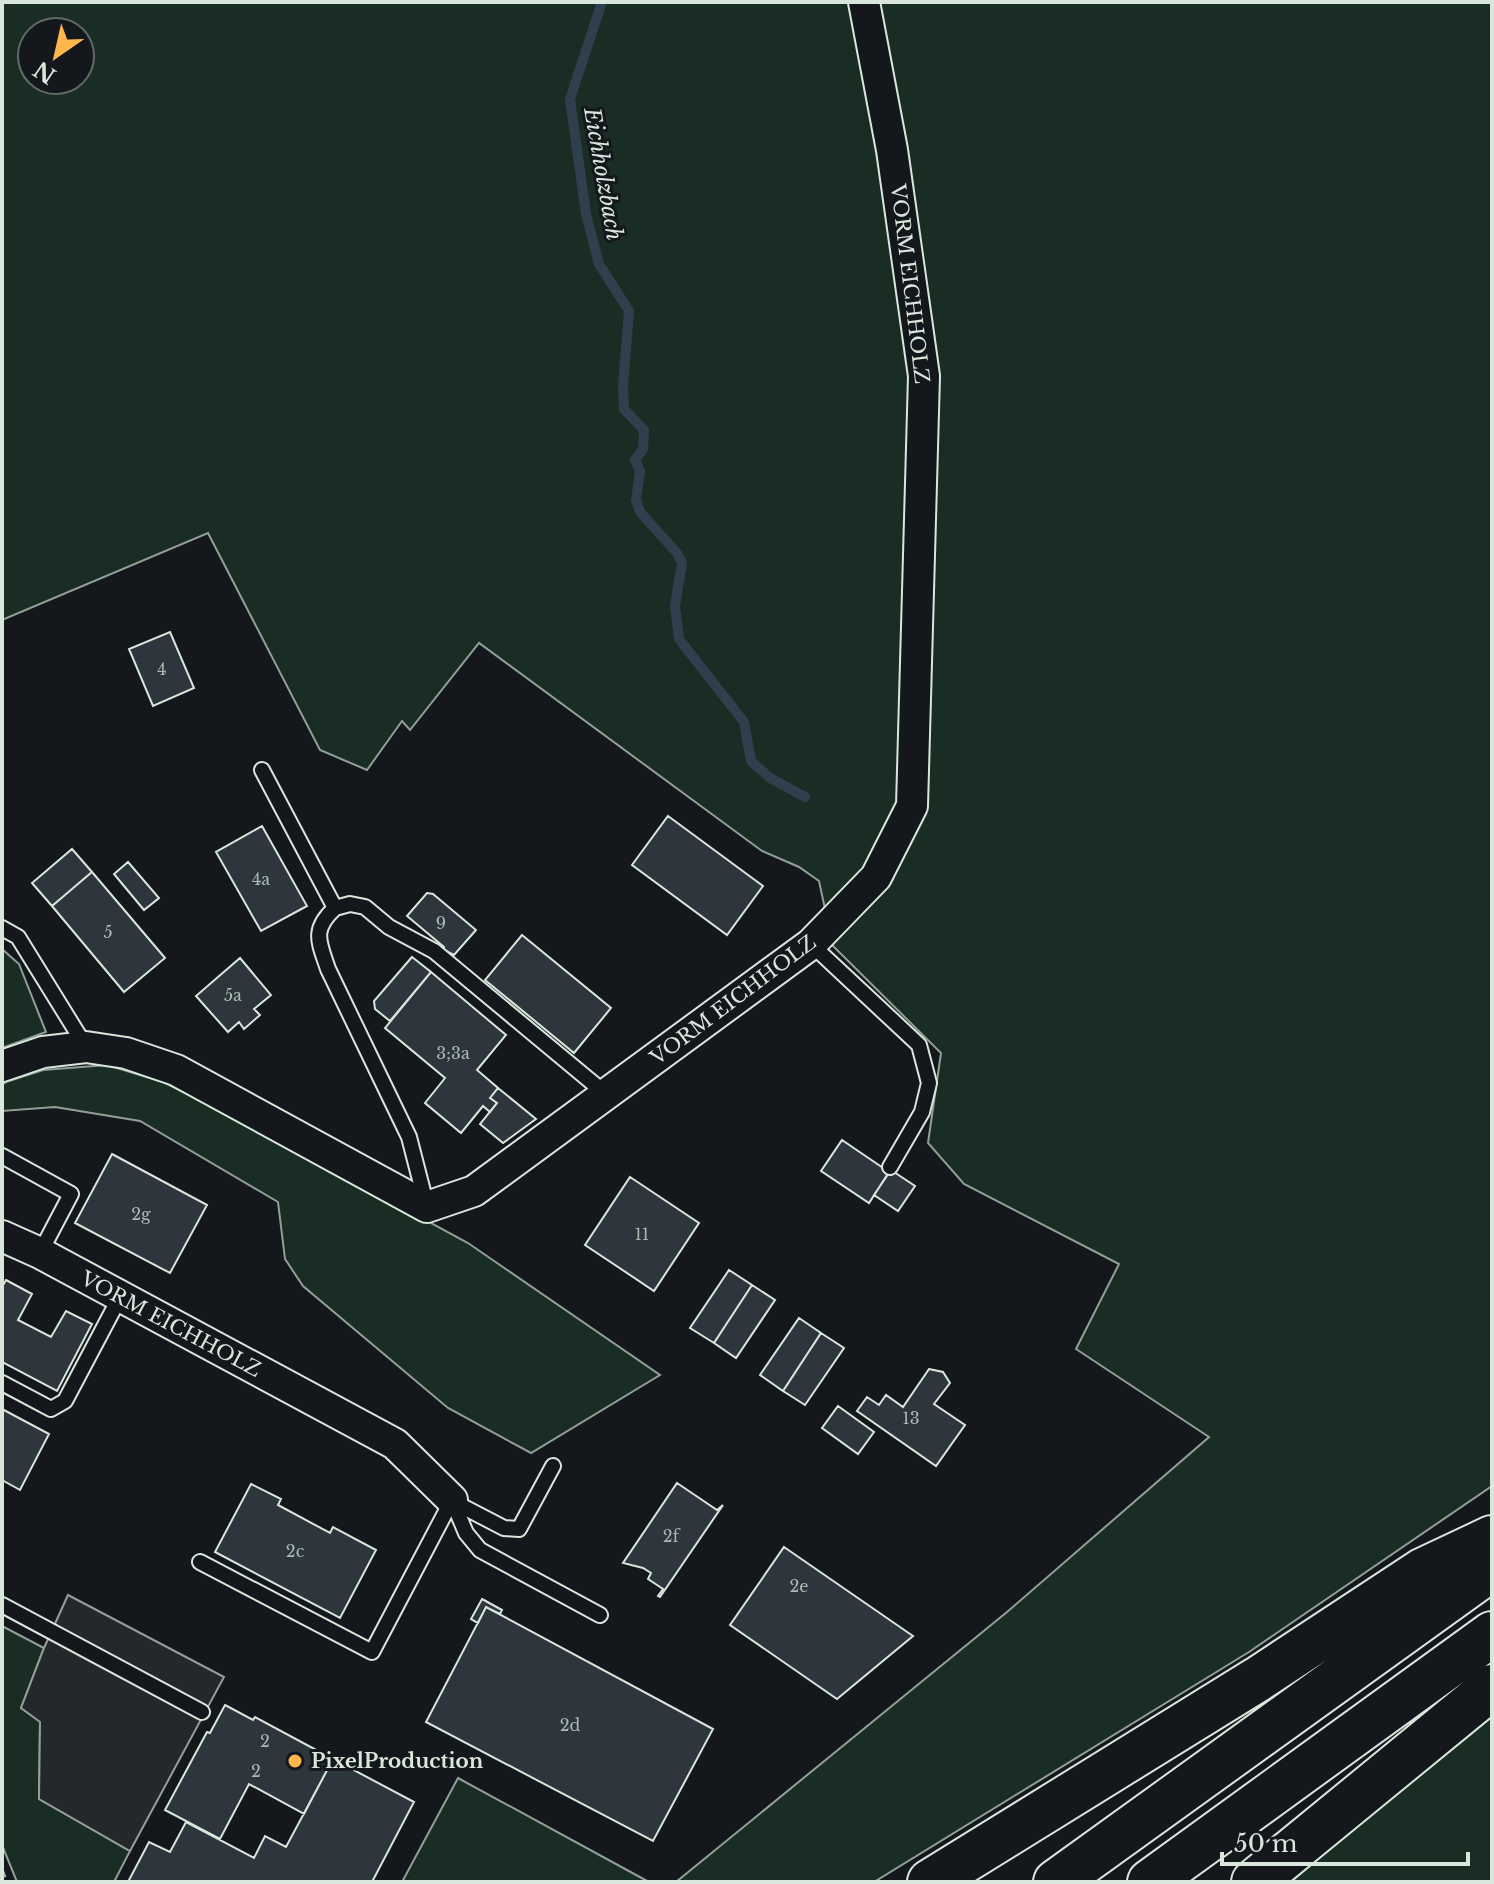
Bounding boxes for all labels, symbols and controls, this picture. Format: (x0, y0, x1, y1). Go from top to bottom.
north arrow (16, 16, 96, 96)
text: N (29, 55, 61, 89)
water label: Eichholzbach (578, 104, 628, 243)
street label: VORM EICHHOLZ (886, 182, 934, 385)
house number: 4 (157, 659, 167, 679)
house number: 4a (252, 869, 270, 889)
house number: 9 (436, 913, 446, 933)
house number: 5 (103, 922, 113, 942)
street label: VORM EICHHOLZ (645, 930, 820, 1071)
house number: 5a (224, 985, 242, 1005)
house number: 3;3a (436, 1043, 470, 1063)
house number: 2g (131, 1204, 151, 1224)
house number: 11 (635, 1224, 649, 1244)
street label: VORM EICHHOLZ (76, 1266, 265, 1382)
house number: 13 (903, 1408, 920, 1428)
house number: 2f (663, 1526, 682, 1546)
house number: 2c (286, 1541, 305, 1561)
house number: 2e (789, 1576, 809, 1596)
house number: 2d (560, 1715, 581, 1735)
house number: 2 (260, 1731, 270, 1751)
place label: PixelProduction (311, 1749, 484, 1773)
marker: PixelProduction (286, 1752, 304, 1770)
house number: 2 (251, 1761, 261, 1781)
scale bar (1222, 1816, 1468, 1866)
text: 50 m (1234, 1829, 1298, 1858)

